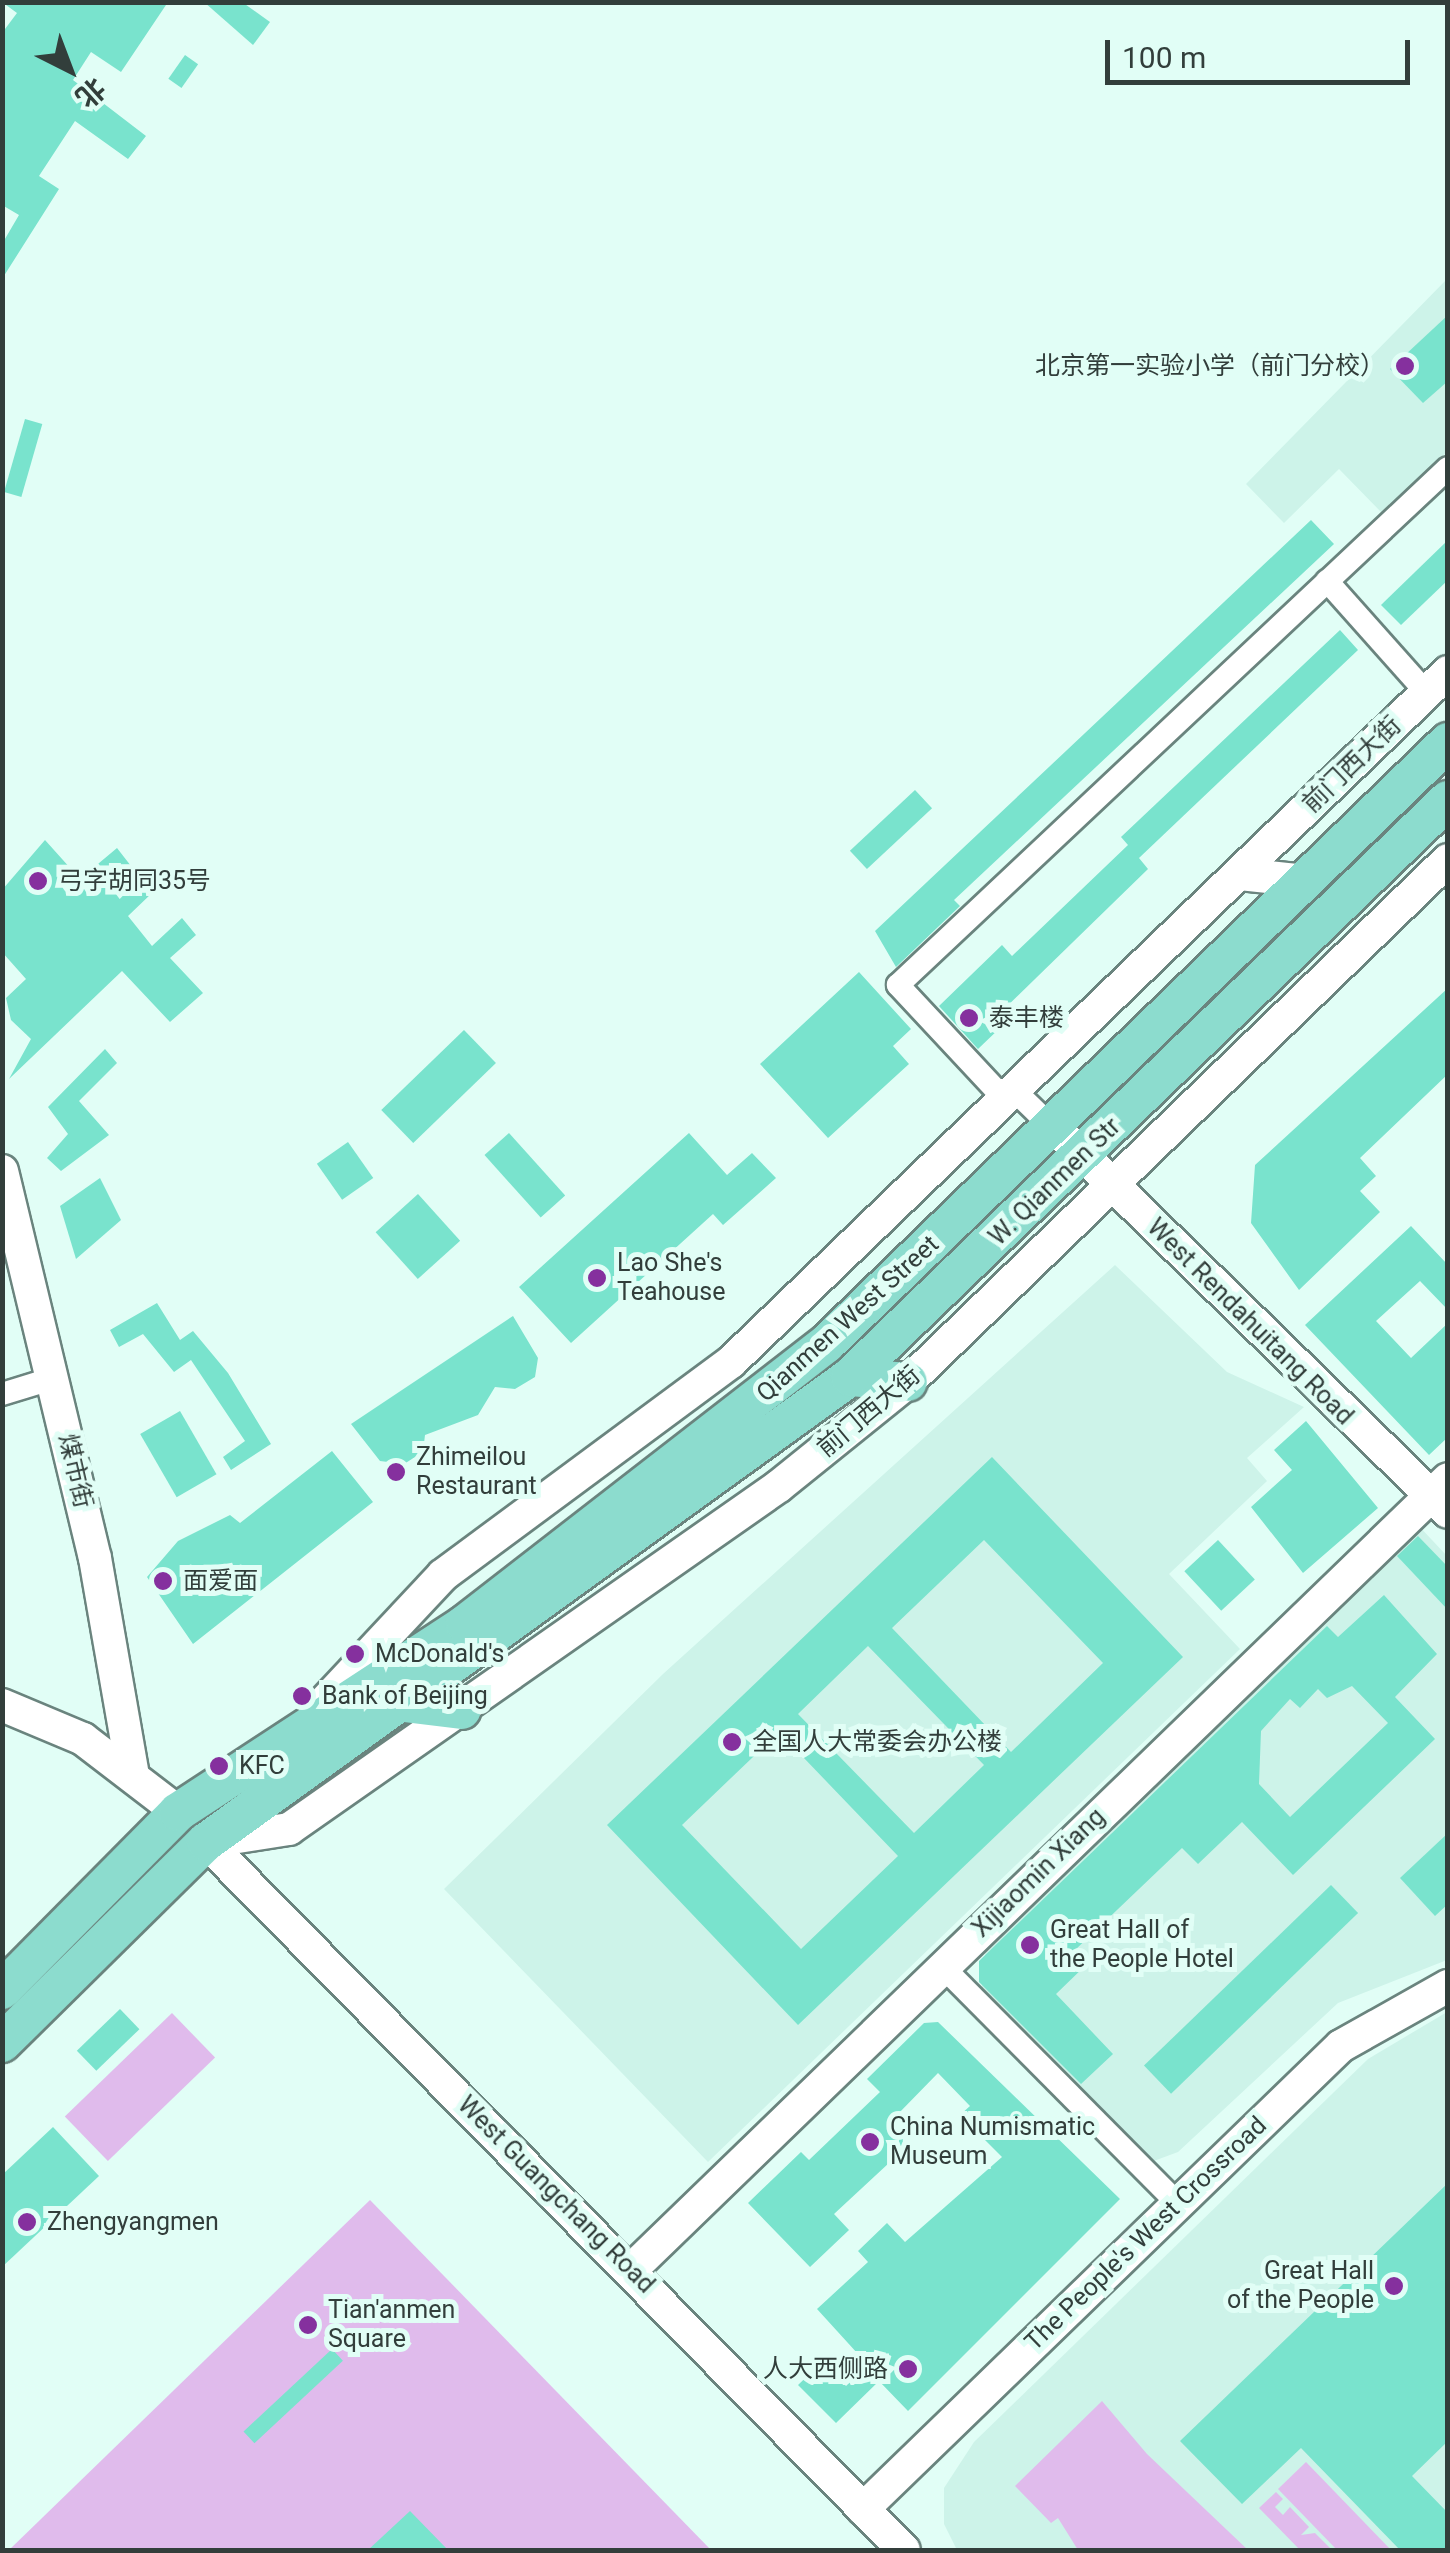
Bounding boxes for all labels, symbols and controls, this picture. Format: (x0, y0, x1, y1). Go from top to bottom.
north arrow (20, 20, 120, 120)
scale bar (1110, 20, 1415, 82)
text: 100 m (1122, 40, 1206, 75)
text: 北 (69, 71, 112, 114)
place label: 北京第一实验小学（前门分校） (1035, 351, 1385, 381)
marker: 北京第一实验小学（前门分校） (1394, 355, 1416, 377)
street label: 前门西大街 (1297, 711, 1407, 819)
place label: 弓字胡同35号 (58, 866, 211, 896)
marker: 弓字胡同35号 (27, 870, 49, 892)
place label: 泰丰楼 (989, 1003, 1064, 1033)
marker: 泰丰楼 (958, 1007, 980, 1029)
street label: W. Qianmen Str (983, 1112, 1127, 1252)
street label: West Rendahuitang Road (1141, 1213, 1359, 1431)
street label: Qianmen West Street (751, 1230, 945, 1408)
place label: Lao She's Teahouse (617, 1249, 726, 1308)
marker: Lao She's Teahouse (586, 1267, 608, 1289)
street label: 前门西大街 (811, 1360, 927, 1464)
street label: 煤市街 (52, 1431, 98, 1511)
place label: Zhimeilou Restaurant (416, 1443, 537, 1502)
marker: Zhimeilou Restaurant (385, 1461, 407, 1483)
place label: 面爱面 (183, 1566, 258, 1596)
marker: 面爱面 (152, 1570, 174, 1592)
place label: McDonald's (375, 1639, 504, 1669)
marker: McDonald's (344, 1643, 366, 1665)
place label: Bank of Beijing (322, 1681, 488, 1711)
marker: Bank of Beijing (291, 1685, 313, 1707)
place label: 全国人大常委会办公楼 (752, 1727, 1002, 1757)
marker: 全国人大常委会办公楼 (721, 1731, 743, 1753)
place label: KFC (239, 1751, 285, 1781)
marker: KFC (208, 1755, 230, 1777)
street label: Xijiaomin Xiang (966, 1802, 1112, 1944)
place label: Great Hall of the People Hotel (1050, 1916, 1234, 1975)
marker: Great Hall of the People Hotel (1019, 1934, 1041, 1956)
street label: West Guangchang Road (451, 2090, 661, 2300)
street label: The People's West Crossroad (1019, 2111, 1273, 2357)
place label: China Numismatic Museum (890, 2113, 1095, 2172)
marker: China Numismatic Museum (859, 2131, 881, 2153)
place label: Zhengyangmen (47, 2207, 219, 2237)
marker: Zhengyangmen (16, 2211, 38, 2233)
place label: Great Hall of the People (1227, 2257, 1374, 2316)
marker: Great Hall of the People (1383, 2275, 1405, 2297)
place label: Tian'anmen Square (328, 2296, 455, 2355)
marker: Tian'anmen Square (297, 2314, 319, 2336)
place label: 人大西侧路 (763, 2354, 888, 2384)
marker: 人大西侧路 (897, 2358, 919, 2380)

